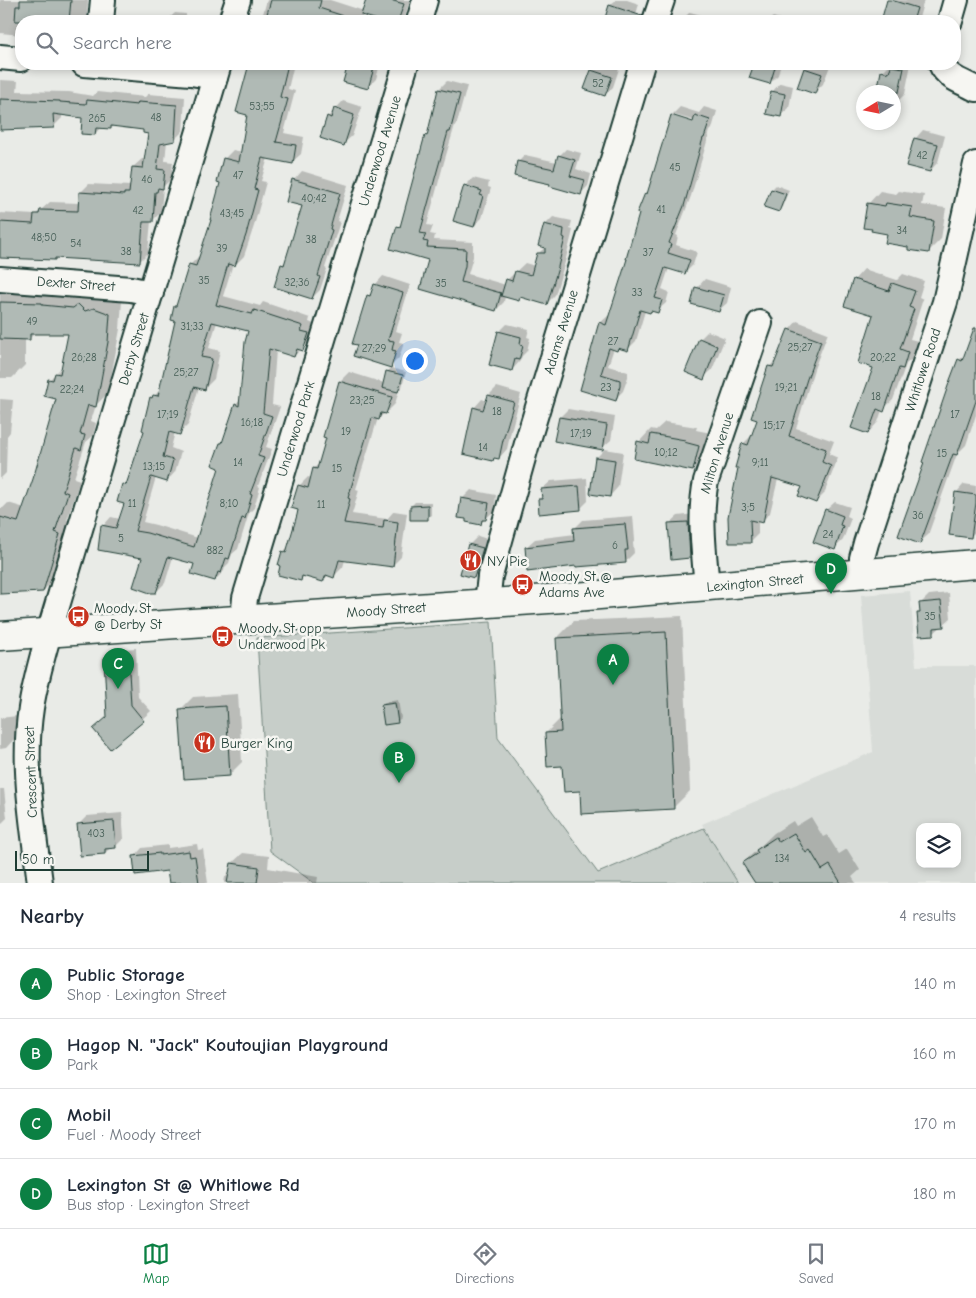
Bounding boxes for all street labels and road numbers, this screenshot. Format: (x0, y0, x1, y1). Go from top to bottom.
street label: Underwood Avenue (355, 93, 405, 209)
street label: Dexter Street (36, 273, 117, 295)
street label: Adams Avenue (540, 288, 582, 376)
street label: Derby Street (115, 310, 153, 387)
street label: Whitlowe Road (901, 326, 945, 414)
street label: Underwood Park (273, 379, 319, 479)
street label: Milton Avenue (697, 410, 737, 496)
street label: Lexington Street (706, 570, 805, 596)
street label: Moody Street (346, 599, 427, 621)
street label: Crescent Street (21, 725, 41, 818)

